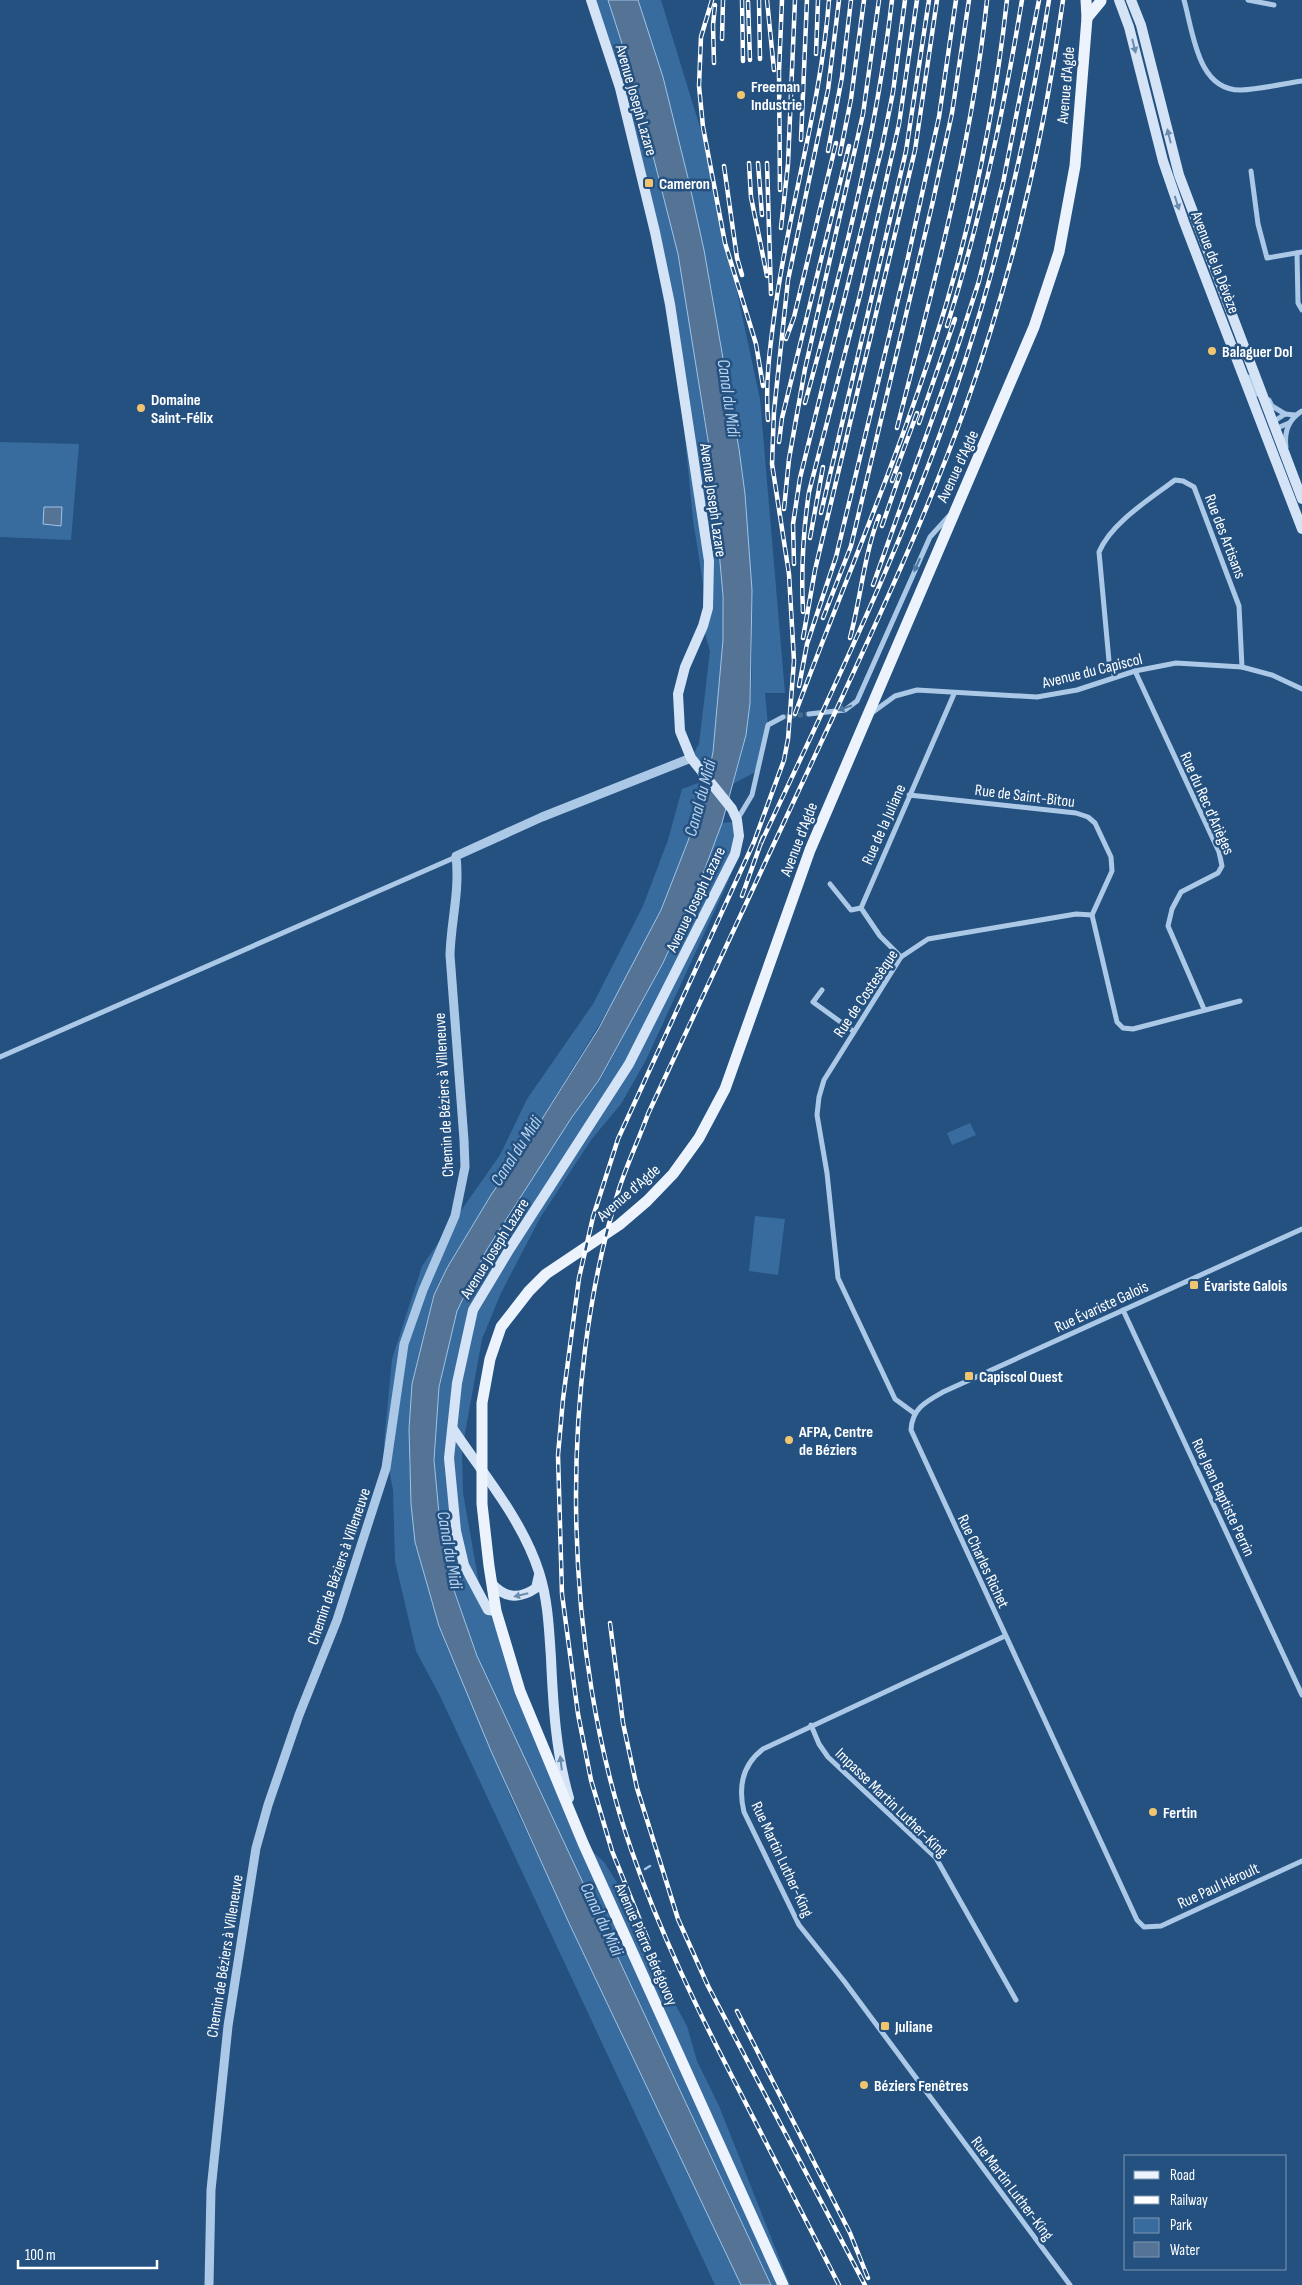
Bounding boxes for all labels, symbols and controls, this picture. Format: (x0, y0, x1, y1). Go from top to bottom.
one-way arrow (1130, 39, 1138, 54)
street label: Avenue Joseph Lazare (610, 42, 660, 158)
street label: Avenue d'Agde (1054, 46, 1079, 125)
place label: Freeman Industrie (751, 78, 802, 115)
marker: Freeman Industrie (735, 89, 747, 101)
one-way arrow (1165, 129, 1173, 144)
place label: Cameron (659, 175, 710, 194)
marker: Cameron (643, 177, 655, 189)
one-way arrow (1174, 196, 1182, 211)
street label: Avenue de la Dévèze (1186, 208, 1243, 316)
place label: Balaguer Dol (1222, 343, 1293, 362)
marker: Balaguer Dol (1206, 345, 1218, 357)
water label: Canal du Midi (713, 358, 744, 439)
place label: Domaine Saint-Félix (151, 391, 213, 428)
marker: Domaine Saint-Félix (135, 402, 147, 414)
street label: Avenue d'Agde (933, 428, 983, 507)
street label: Avenue Joseph Lazare (695, 441, 730, 558)
street label: Rue des Artisans (1200, 492, 1249, 582)
one-way arrow (912, 558, 920, 572)
street label: Avenue du Capiscol (1039, 650, 1144, 693)
one-way arrow (837, 704, 852, 712)
street label: Rue du Rec d'Arièges (1176, 749, 1238, 858)
water label: Canal du Midi (680, 757, 721, 839)
street label: Rue de la Juliane (858, 781, 911, 868)
street label: Rue de Saint-Bitou (974, 781, 1076, 812)
street label: Avenue d'Agde (776, 800, 822, 880)
street label: Avenue Joseph Lazare (662, 844, 730, 956)
street label: Rue de Costesèque (830, 946, 903, 1041)
street label: Chemin de Béziers à Villeneuve (431, 1012, 458, 1178)
water label: Canal du Midi (486, 1112, 547, 1190)
street label: Avenue d'Agde (593, 1161, 664, 1226)
street label: Avenue Joseph Lazare (456, 1195, 534, 1303)
street label: Rue Évariste Galois (1052, 1277, 1152, 1337)
place label: Évariste Galois (1204, 1277, 1287, 1296)
marker: Évariste Galois (1188, 1279, 1200, 1291)
place label: Capiscol Ouest (979, 1368, 1063, 1387)
marker: Capiscol Ouest (963, 1370, 975, 1382)
place label: AFPA, Centre de Béziers (798, 1423, 873, 1460)
marker: AFPA, Centre de Béziers (783, 1434, 795, 1446)
street label: Rue Jean Baptiste Perrin (1187, 1436, 1258, 1560)
street label: Chemin de Béziers à Villeneuve (304, 1486, 375, 1647)
water label: Canal du Midi (432, 1510, 467, 1591)
street label: Rue Charles Richet (953, 1512, 1013, 1612)
one-way arrow (513, 1591, 529, 1599)
street label: Impasse Martin Luther-King (831, 1745, 951, 1862)
one-way arrow (557, 1754, 565, 1770)
street label: Rue Martin Luther-King (747, 1799, 817, 1920)
place label: Fertin (1163, 1804, 1197, 1823)
marker: Fertin (1147, 1806, 1159, 1818)
street label: Rue Paul Héroult (1175, 1859, 1263, 1914)
street label: Chemin de Béziers à Villeneuve (203, 1874, 248, 2039)
water label: Canal du Midi (575, 1879, 628, 1960)
street label: Avenue Pierre Bérégovoy (610, 1880, 681, 2009)
place label: Juliane (894, 2018, 933, 2037)
marker: Juliane (879, 2020, 891, 2032)
place label: Béziers Fenêtres (874, 2077, 968, 2096)
marker: Béziers Fenêtres (858, 2079, 870, 2091)
street label: Rue Martin Luther-King (966, 2133, 1057, 2245)
legend (1124, 2155, 1287, 2270)
text: Road (1170, 2166, 1195, 2185)
text: Railway (1170, 2191, 1208, 2210)
text: Park (1170, 2216, 1192, 2235)
scale bar (18, 2238, 156, 2270)
text: Water (1170, 2241, 1201, 2260)
text: 100 m (25, 2246, 56, 2265)

